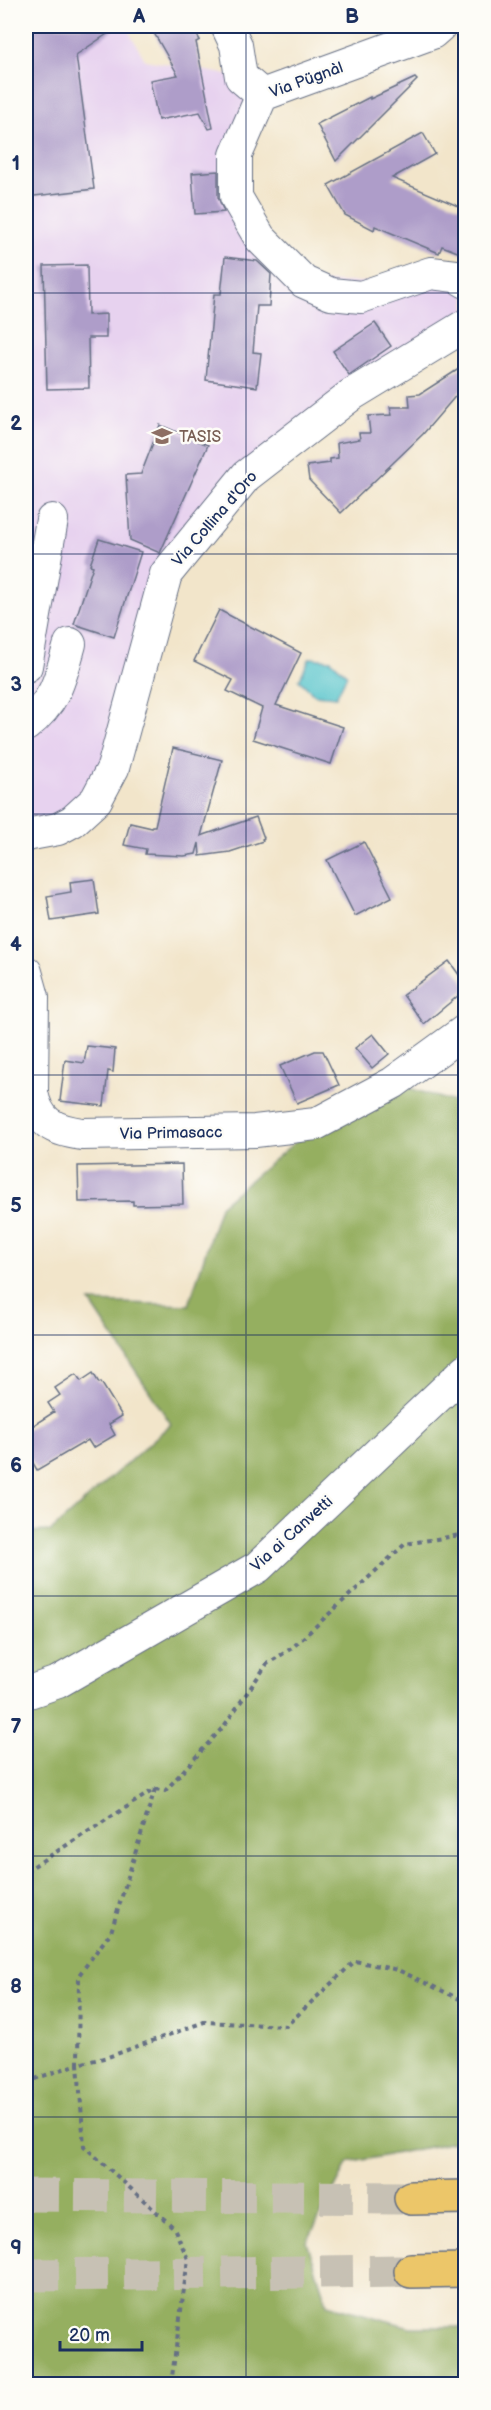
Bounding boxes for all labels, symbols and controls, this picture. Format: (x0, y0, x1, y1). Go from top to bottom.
text: A (132, 5, 146, 29)
text: B (345, 5, 359, 29)
street label: Via Pügnàl (267, 58, 346, 103)
text: 1 (12, 152, 20, 176)
text: 2 (10, 412, 22, 436)
school or university icon: TASIS (150, 424, 174, 448)
place label: TASIS (179, 428, 221, 447)
street label: Via Collina d'Oro (169, 467, 262, 571)
text: 3 (10, 673, 22, 697)
text: 4 (10, 933, 22, 957)
street label: Via Primasacc (119, 1123, 223, 1144)
text: 5 (10, 1194, 22, 1218)
text: 6 (10, 1454, 22, 1478)
street label: Via ai Canvetti (247, 1492, 337, 1576)
text: 7 (10, 1715, 22, 1739)
text: 8 (10, 1975, 22, 1999)
text: 9 (10, 2236, 22, 2260)
scale bar (60, 2314, 142, 2352)
text: 20 m (69, 2325, 110, 2346)

